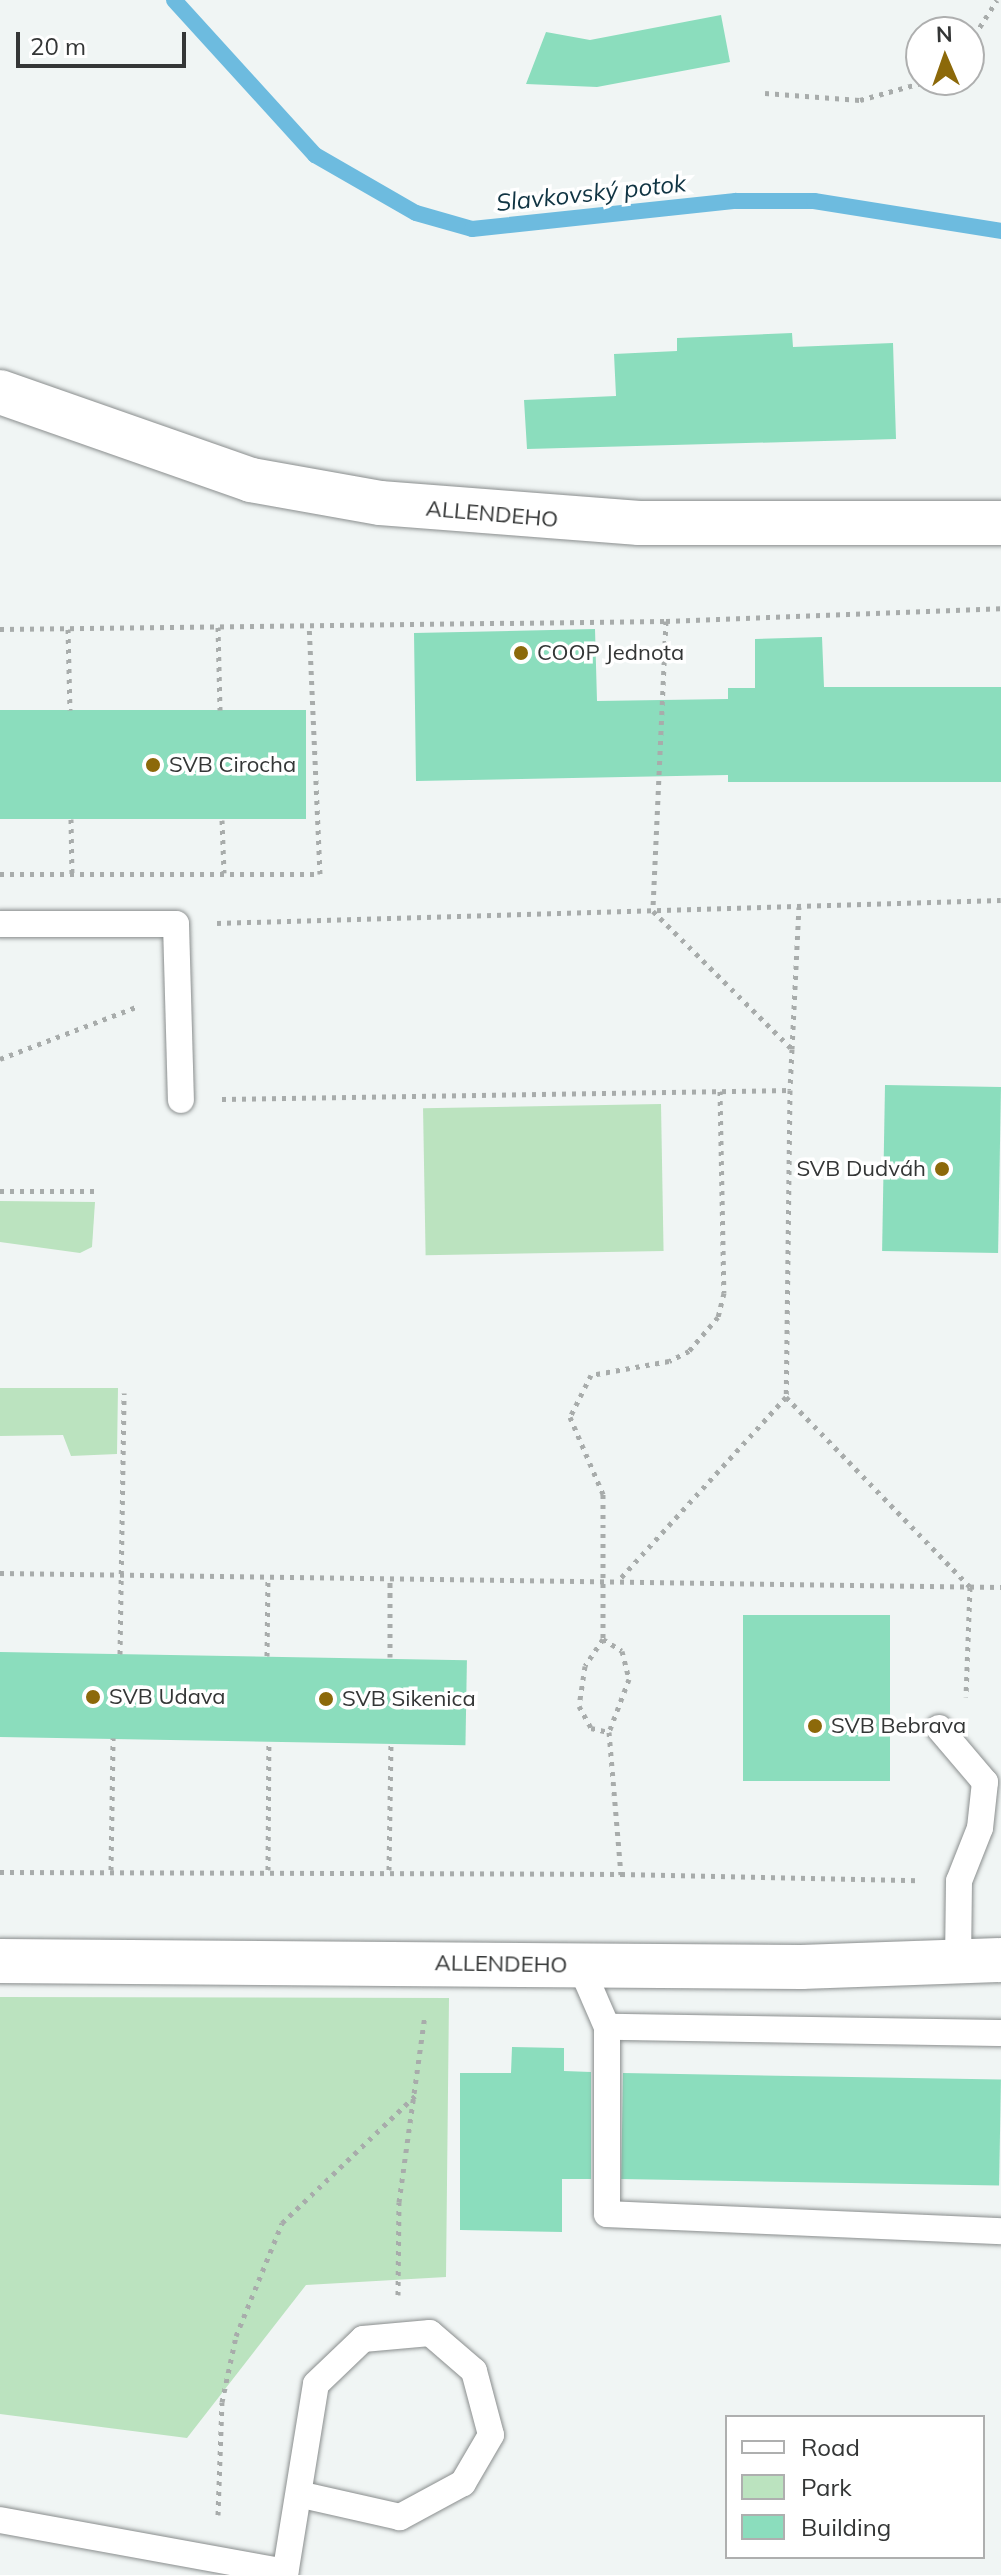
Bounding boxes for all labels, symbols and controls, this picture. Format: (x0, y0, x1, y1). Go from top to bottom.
scale bar (20, 16, 190, 66)
north arrow (905, 16, 985, 96)
text: N (935, 20, 953, 48)
text: 20 m (30, 31, 86, 61)
water label: Slavkovský potok (495, 169, 687, 217)
street label: ALLENDEHO (425, 495, 559, 533)
place label: COOP Jednota (537, 640, 684, 666)
marker: COOP Jednota (512, 644, 530, 662)
place label: SVB Cirocha (169, 752, 296, 778)
marker: SVB Cirocha (144, 756, 162, 774)
place label: SVB Dudváh (796, 1156, 926, 1182)
marker: SVB Dudváh (933, 1160, 951, 1178)
place label: SVB Udava (109, 1684, 226, 1710)
place label: SVB Sikenica (342, 1686, 476, 1712)
marker: SVB Udava (84, 1688, 102, 1706)
marker: SVB Sikenica (317, 1690, 335, 1708)
place label: SVB Bebrava (831, 1713, 966, 1739)
marker: SVB Bebrava (806, 1717, 824, 1735)
street label: ALLENDEHO (434, 1950, 568, 1978)
legend (725, 2415, 985, 2559)
text: Road (801, 2432, 860, 2462)
text: Park (801, 2472, 852, 2502)
text: Building (801, 2512, 891, 2542)

